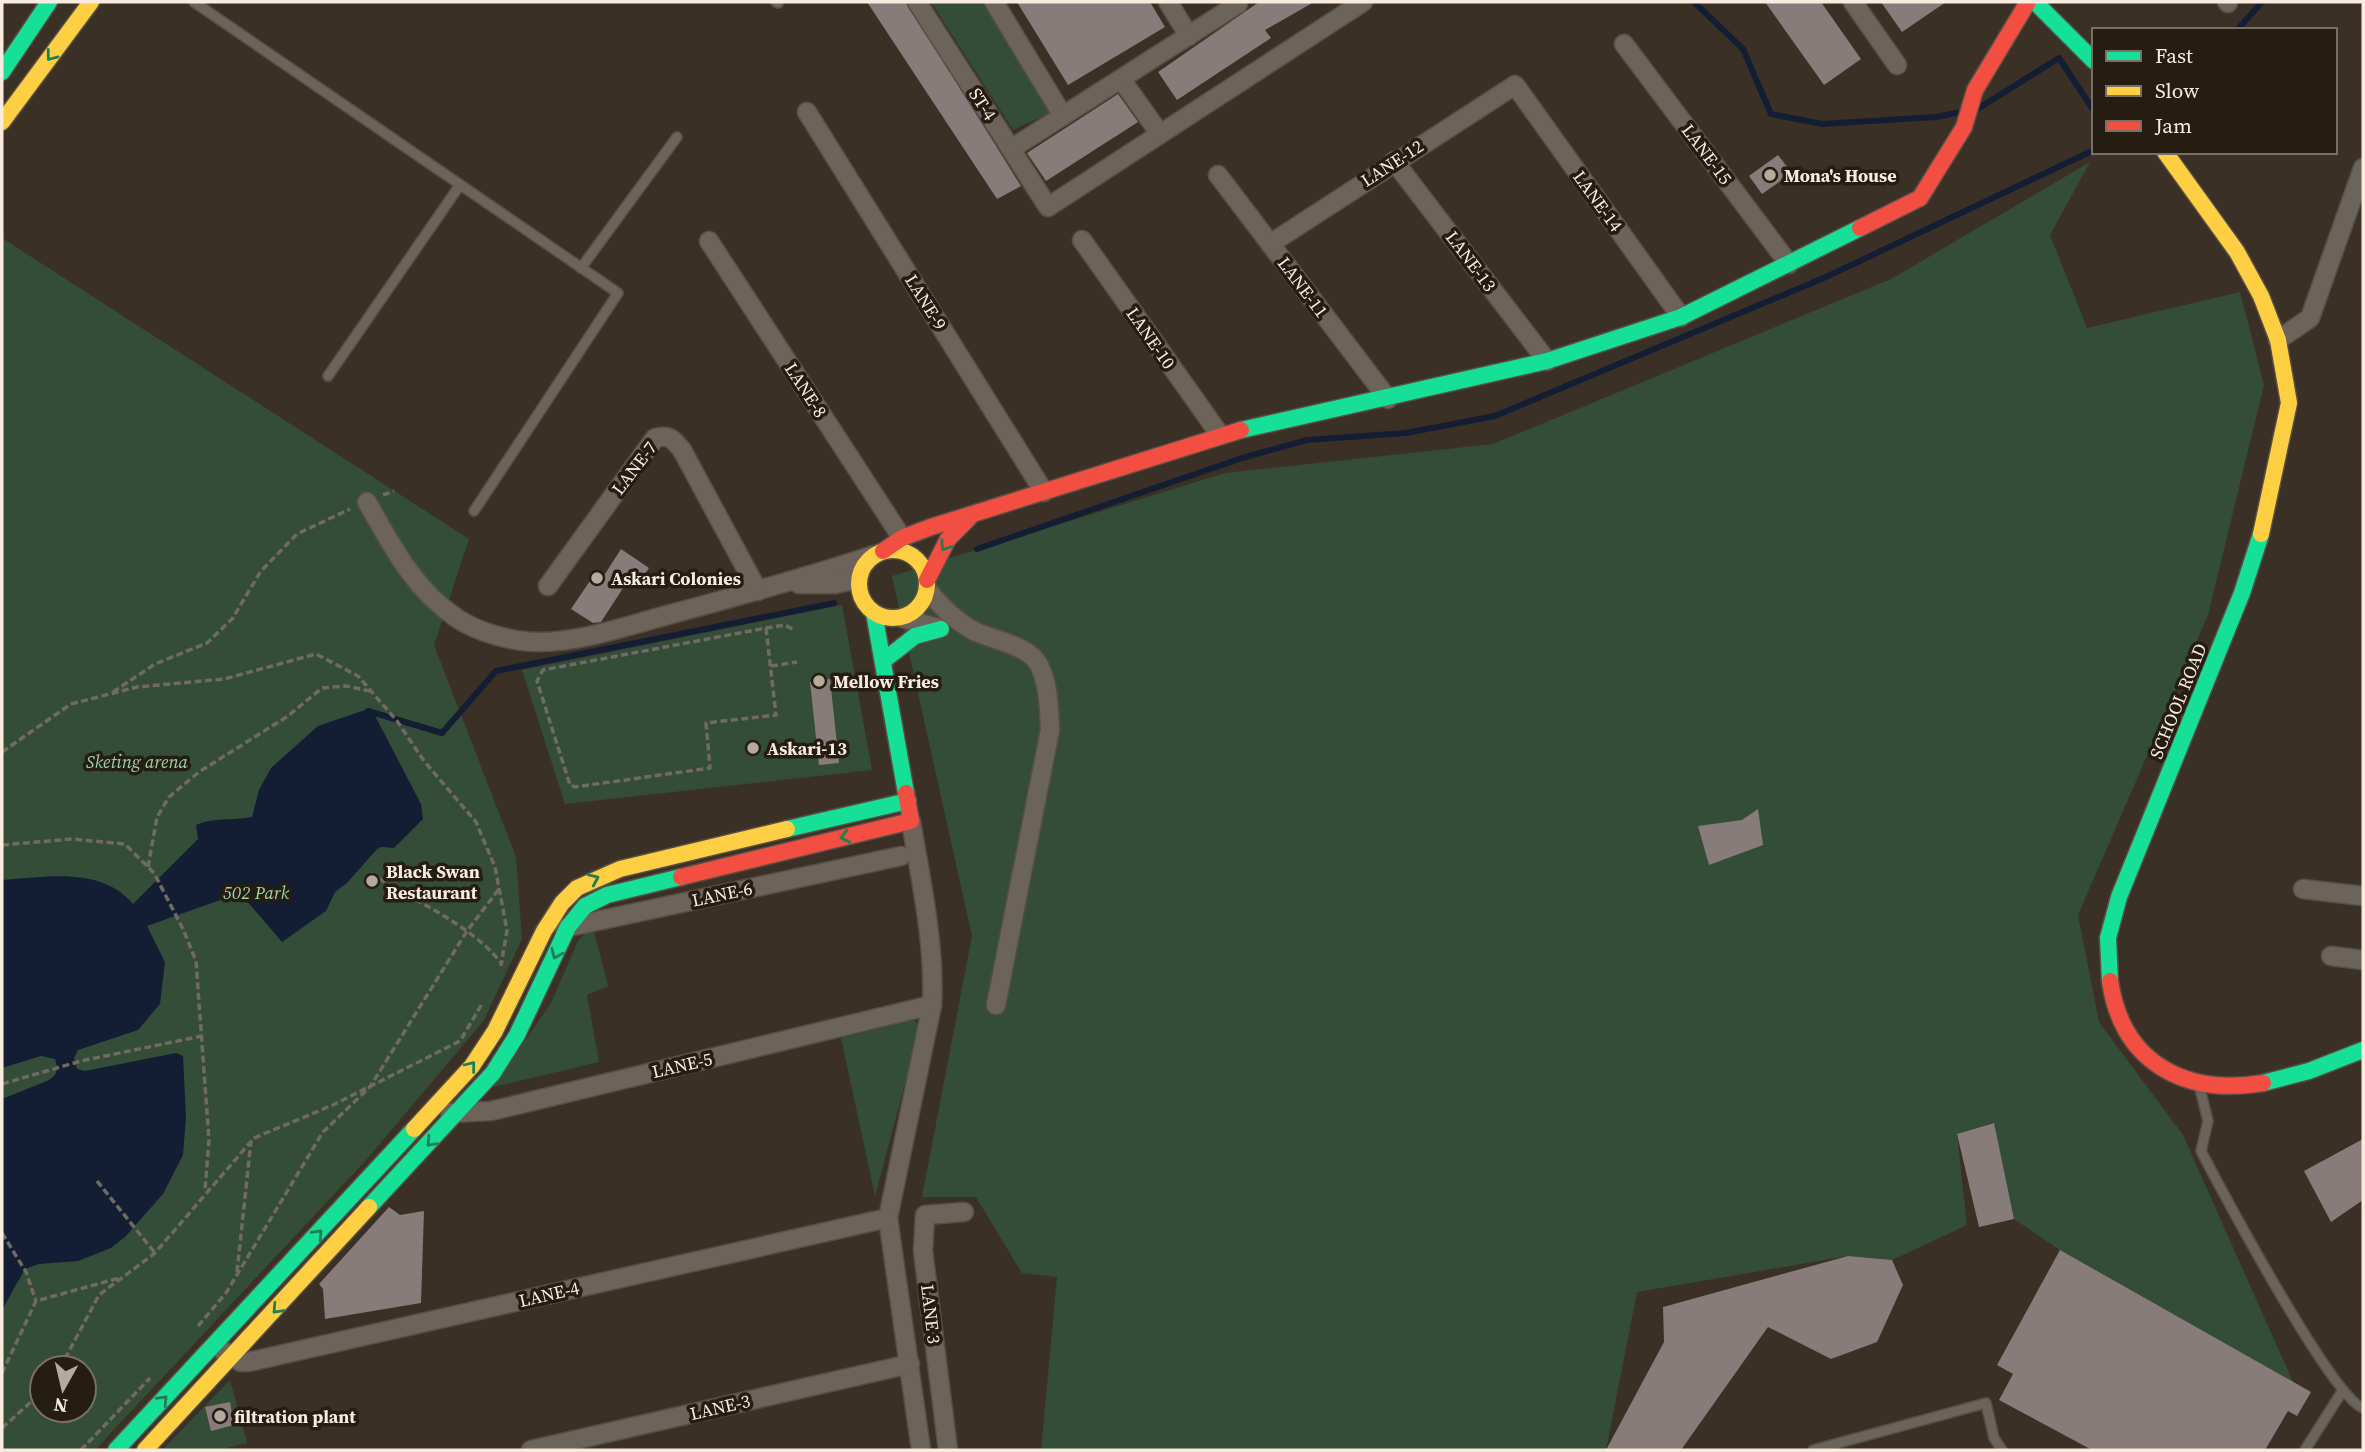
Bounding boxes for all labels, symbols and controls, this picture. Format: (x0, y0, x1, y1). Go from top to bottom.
legend (2092, 28, 2337, 154)
text: Fast (2155, 41, 2193, 70)
one-way arrow (46, 49, 59, 61)
text: Slow (2155, 76, 2199, 105)
street label: ST-4 (963, 83, 1003, 125)
text: Jam (2154, 111, 2192, 140)
street label: LANE-15 (1676, 119, 1738, 189)
street label: LANE-12 (1356, 133, 1428, 193)
place label: Mona's House (1784, 163, 1897, 188)
street label: LANE-14 (1567, 165, 1629, 237)
marker: Mona's House (1762, 167, 1778, 183)
street label: LANE-13 (1440, 226, 1502, 296)
street label: LANE-11 (1272, 252, 1334, 322)
street label: LANE-9 (899, 269, 953, 335)
street label: LANE-10 (1121, 302, 1181, 374)
street label: LANE-8 (779, 358, 833, 422)
street label: LANE-7 (606, 436, 662, 500)
one-way arrow (940, 538, 953, 551)
place label: Askari Colonies (611, 566, 741, 591)
marker: Askari Colonies (589, 570, 605, 586)
street label: SCHOOL ROAD (2143, 640, 2213, 762)
place label: Mellow Fries (833, 669, 939, 694)
marker: Mellow Fries (811, 673, 827, 689)
place label: Askari-13 (767, 736, 847, 761)
marker: Askari-13 (745, 740, 761, 756)
park label: Sketing arena (86, 749, 189, 774)
one-way arrow (839, 829, 851, 843)
place label: Black Swan Restaurant (386, 859, 480, 905)
marker: Black Swan Restaurant (364, 873, 380, 889)
one-way arrow (587, 874, 599, 888)
street label: LANE-6 (690, 875, 754, 913)
park label: 502 Park (223, 880, 290, 905)
one-way arrow (550, 946, 564, 959)
street label: LANE-5 (649, 1046, 715, 1084)
one-way arrow (463, 1061, 476, 1073)
one-way arrow (427, 1134, 440, 1147)
one-way arrow (309, 1229, 322, 1242)
street label: LANE-4 (516, 1275, 582, 1313)
street label: LANE 3 (915, 1283, 947, 1345)
one-way arrow (272, 1301, 285, 1314)
north arrow (28, 1354, 98, 1424)
street label: LANE-3 (687, 1388, 753, 1426)
text: N (52, 1392, 69, 1420)
one-way arrow (154, 1395, 167, 1408)
place label: filtration plant (234, 1404, 356, 1429)
marker: filtration plant (212, 1408, 228, 1424)

